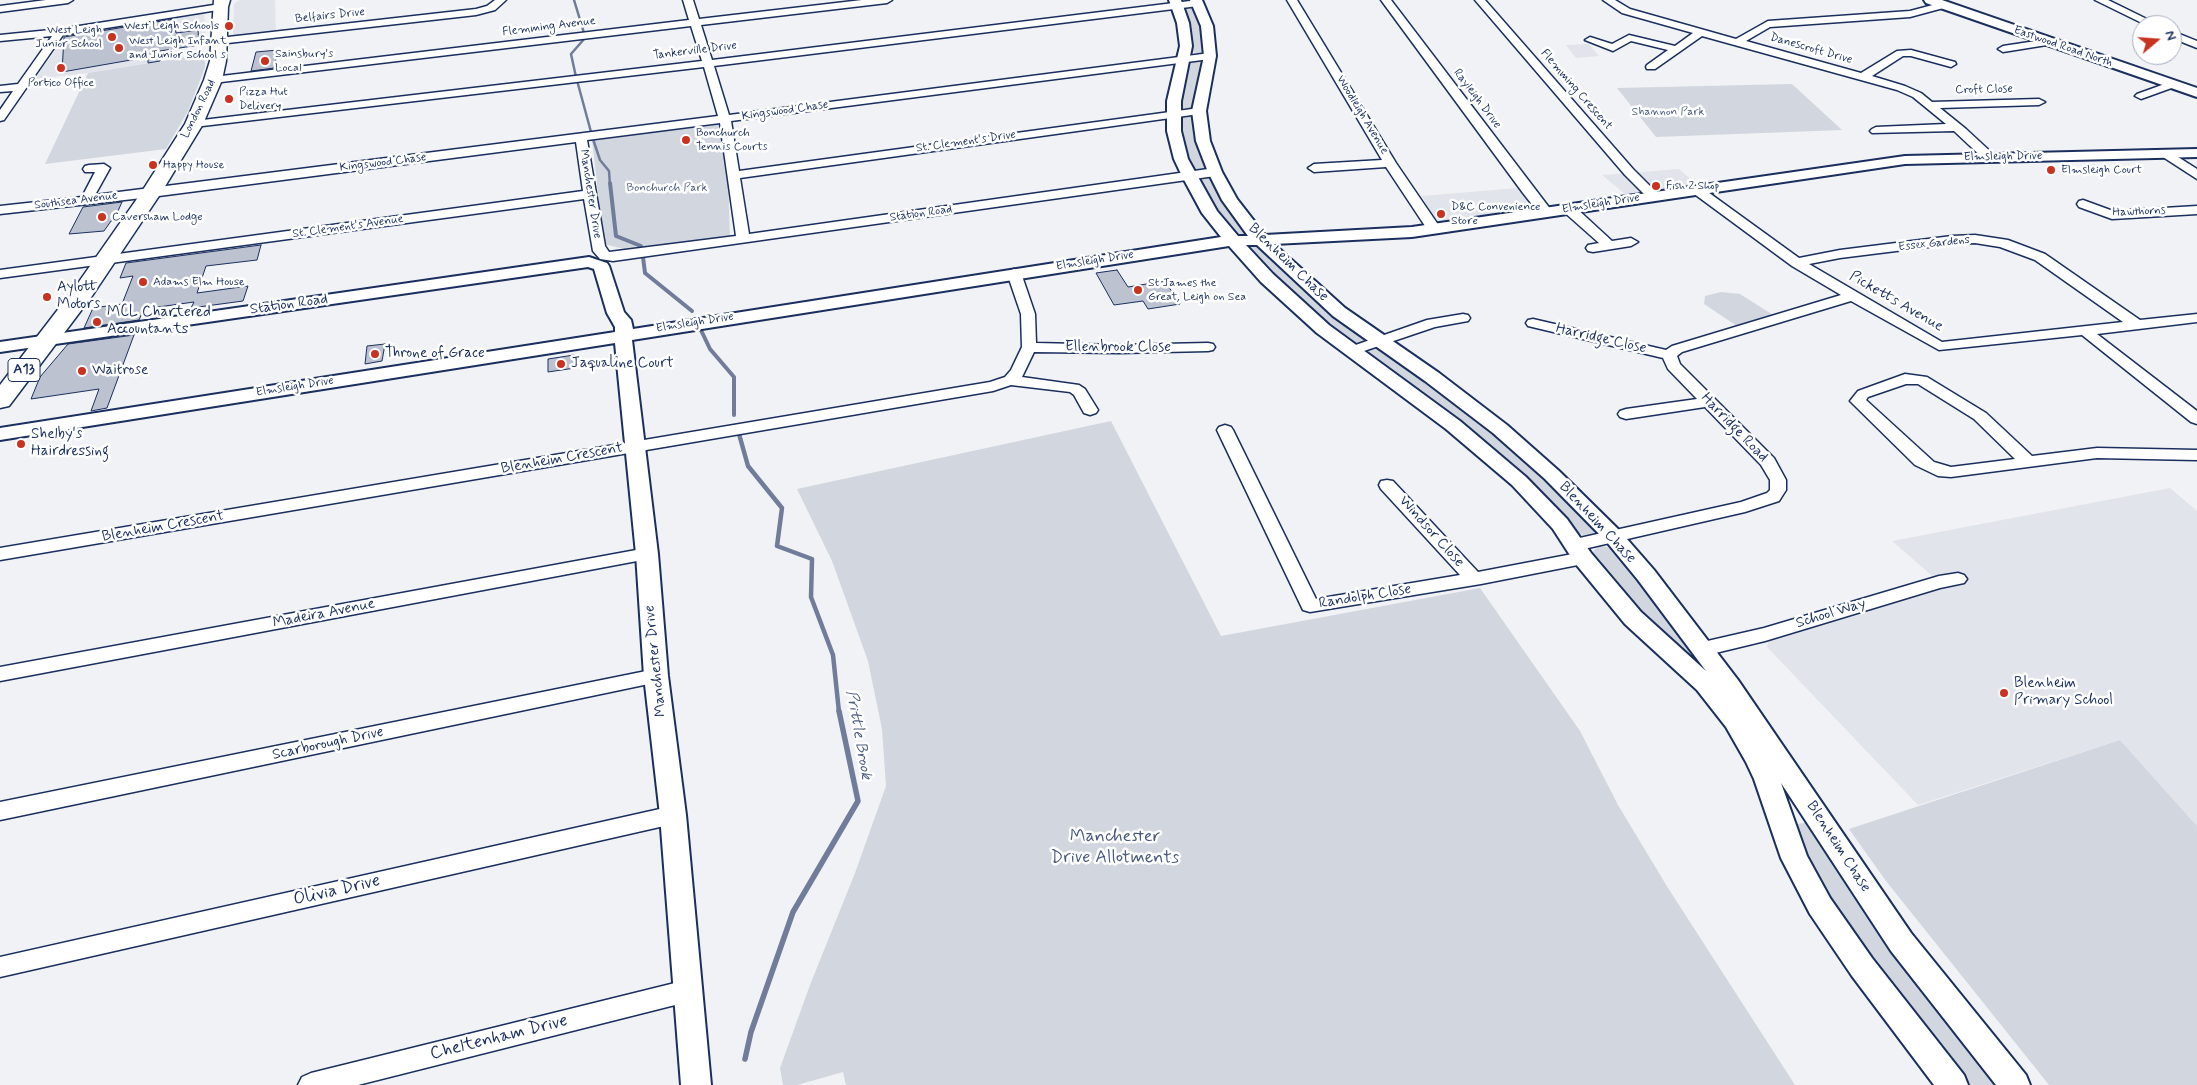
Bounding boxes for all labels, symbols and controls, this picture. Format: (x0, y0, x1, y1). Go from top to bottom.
street label: Belfairs Drive (294, 5, 366, 27)
street label: Flemming Avenue (501, 14, 597, 40)
north arrow (2132, 15, 2182, 65)
place label: West Leigh Schools (124, 19, 219, 33)
marker: West Leigh Schools (223, 20, 235, 32)
place label: West Leigh Junior School (35, 23, 102, 51)
street label: Eastwood Road North (2012, 23, 2114, 71)
text: N (2160, 28, 2180, 43)
street label: Danescroft Drive (1768, 30, 1854, 68)
marker: West Leigh Junior School (106, 31, 118, 43)
place label: West Leigh Infant and Junior School s (129, 34, 227, 62)
street label: Tankerville Drive (652, 39, 738, 63)
marker: West Leigh Infant and Junior School s (113, 42, 125, 54)
place label: Sainsbury's Local (275, 47, 333, 75)
street label: Flemming Crescent (1537, 47, 1615, 133)
marker: Sainsbury's Local (259, 55, 271, 67)
marker: Portico Office (55, 62, 67, 74)
street label: Rayleigh Drive (1450, 66, 1504, 132)
street label: Woodleigh Avenue (1333, 73, 1391, 157)
place label: Portico Office (28, 76, 94, 90)
street label: London Road (179, 77, 219, 141)
street label: Croft Close (1955, 82, 2013, 98)
place label: Pizza Hut Delivery (239, 85, 288, 113)
marker: Pizza Hut Delivery (223, 93, 235, 105)
street label: Kingswood Chase (741, 98, 829, 124)
park label: Shannon Park (1632, 105, 1704, 119)
place label: Bonchurch Tennis Courts (696, 126, 768, 154)
street label: St. Clement's Drive (915, 128, 1017, 156)
marker: Bonchurch Tennis Courts (680, 134, 692, 146)
street label: Manchester Drive (576, 148, 604, 240)
street label: Elmsleigh Drive (1964, 149, 2042, 165)
street label: Kingswood Chase (339, 151, 427, 175)
place label: Happy House (163, 158, 224, 172)
marker: Happy House (147, 159, 159, 171)
place label: Elmsleigh Court (2061, 163, 2142, 177)
marker: Elmsleigh Court (2045, 164, 2057, 176)
place label: Fish 2 Shop (1666, 179, 1719, 193)
marker: Fish 2 Shop (1650, 180, 1662, 192)
park label: Bonchurch Park (627, 181, 707, 195)
street label: Southsea Avenue (33, 189, 119, 213)
street label: Elmsleigh Drive (1561, 191, 1641, 217)
place label: D&C Convenience Store (1451, 200, 1540, 228)
street label: Station Road (889, 203, 953, 225)
street label: Hawthorns (2112, 204, 2166, 220)
marker: D&C Convenience Store (1435, 208, 1447, 220)
place label: Caversham Lodge (112, 210, 203, 224)
marker: Caversham Lodge (96, 211, 108, 223)
street label: St. Clement's Avenue (292, 212, 404, 242)
street label: Blenheim Chase (1244, 220, 1332, 306)
street label: Essex Gardens (1897, 233, 1971, 255)
street label: Elmsleigh Drive (1055, 248, 1135, 274)
street label: Picketts Avenue (1846, 268, 1946, 336)
place label: Adams Elm House (153, 275, 245, 289)
marker: Adams Elm House (137, 276, 149, 288)
place label: St James the Great, Leigh on Sea (1148, 276, 1246, 304)
place label: Aylott Motors (57, 279, 100, 314)
marker: St James the Great, Leigh on Sea (1132, 284, 1144, 296)
marker: Aylott Motors (41, 291, 53, 303)
street label: Station Road (249, 291, 329, 319)
place label: MCL Chartered Accountants (107, 304, 211, 339)
street label: Elmsleigh Drive (655, 310, 735, 336)
marker: MCL Chartered Accountants (91, 316, 103, 328)
street label: Harridge Close (1554, 320, 1648, 358)
street label: Ellenbrook Close (1065, 339, 1171, 357)
place label: Throne of Grace (385, 345, 485, 363)
marker: Throne of Grace (369, 348, 381, 360)
place label: Jaqualine Court (571, 355, 674, 373)
road number: A13 (8, 358, 40, 382)
marker: Jaqualine Court (555, 358, 567, 370)
place label: Waitrose (92, 362, 148, 380)
marker: Waitrose (76, 365, 88, 377)
street label: Elmsleigh Drive (255, 374, 335, 400)
street label: Harridge Road (1697, 390, 1771, 466)
place label: Shelby's Hairdressing (31, 426, 109, 461)
marker: Shelby's Hairdressing (15, 438, 27, 450)
street label: Blenheim Crescent (500, 439, 624, 479)
street label: Blenheim Chase (1555, 478, 1639, 568)
street label: Windsor Close (1394, 493, 1468, 571)
street label: Blenheim Crescent (101, 507, 225, 547)
street label: Randolph Close (1317, 581, 1413, 613)
street label: Madeira Avenue (271, 595, 377, 633)
street label: School Way (1794, 595, 1868, 633)
street label: Manchester Drive (641, 604, 671, 718)
place label: Blenheim Primary School (2014, 675, 2113, 710)
marker: Blenheim Primary School (1998, 687, 2010, 699)
water label: Prittle Brook (841, 689, 875, 781)
street label: Scarborough Drive (271, 723, 385, 765)
street label: Blenheim Chase (1802, 798, 1874, 896)
park label: Manchester Drive Allotments (1051, 826, 1179, 869)
street label: Olivia Drive (292, 871, 382, 911)
street label: Cheltenham Drive (428, 1010, 570, 1066)

